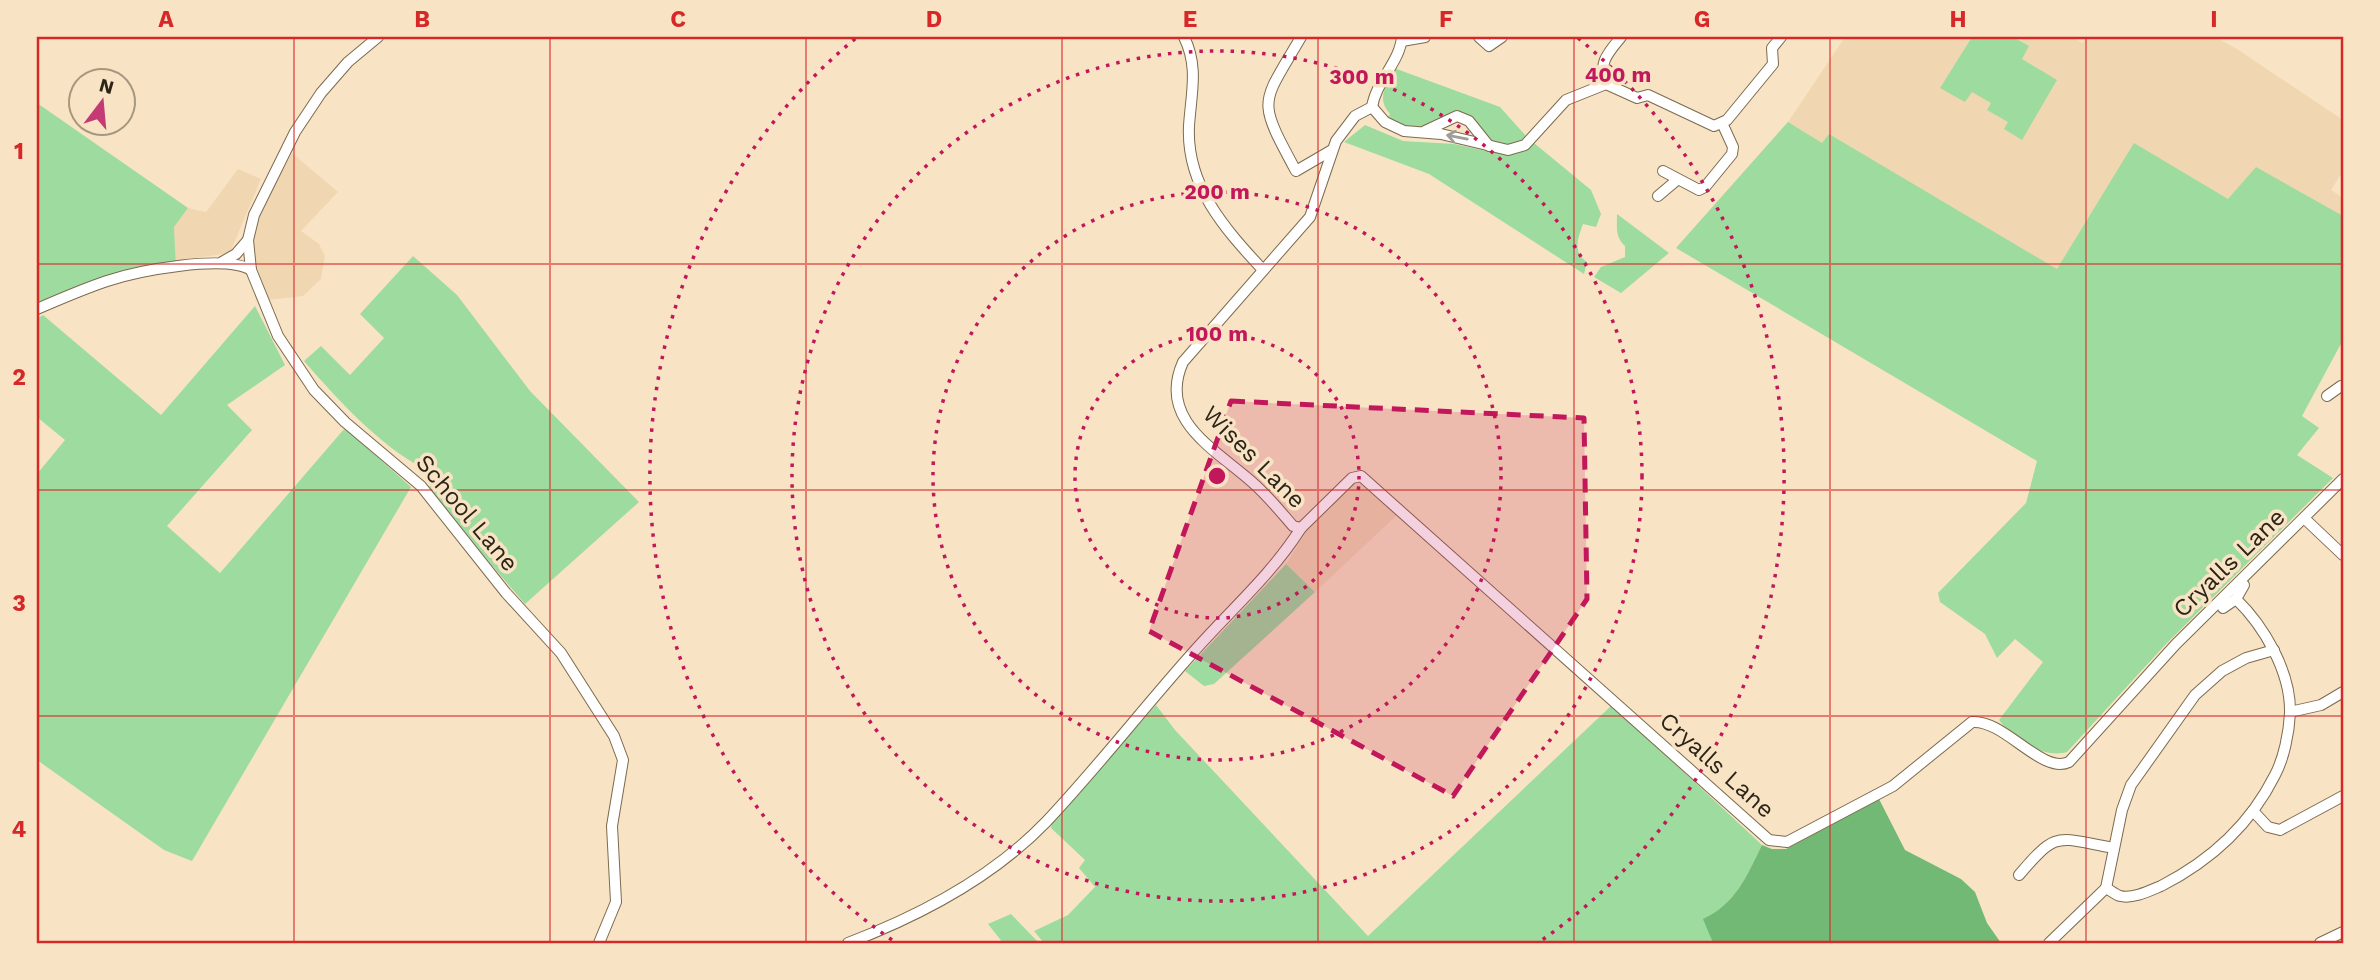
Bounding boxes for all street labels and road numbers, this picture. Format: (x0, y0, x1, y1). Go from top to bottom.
street label: Wises Lane (1197, 400, 1311, 514)
street label: School Lane (410, 449, 524, 577)
street label: Cryalls Lane (2167, 503, 2291, 623)
street label: Cryalls Lane (1654, 706, 1780, 824)

